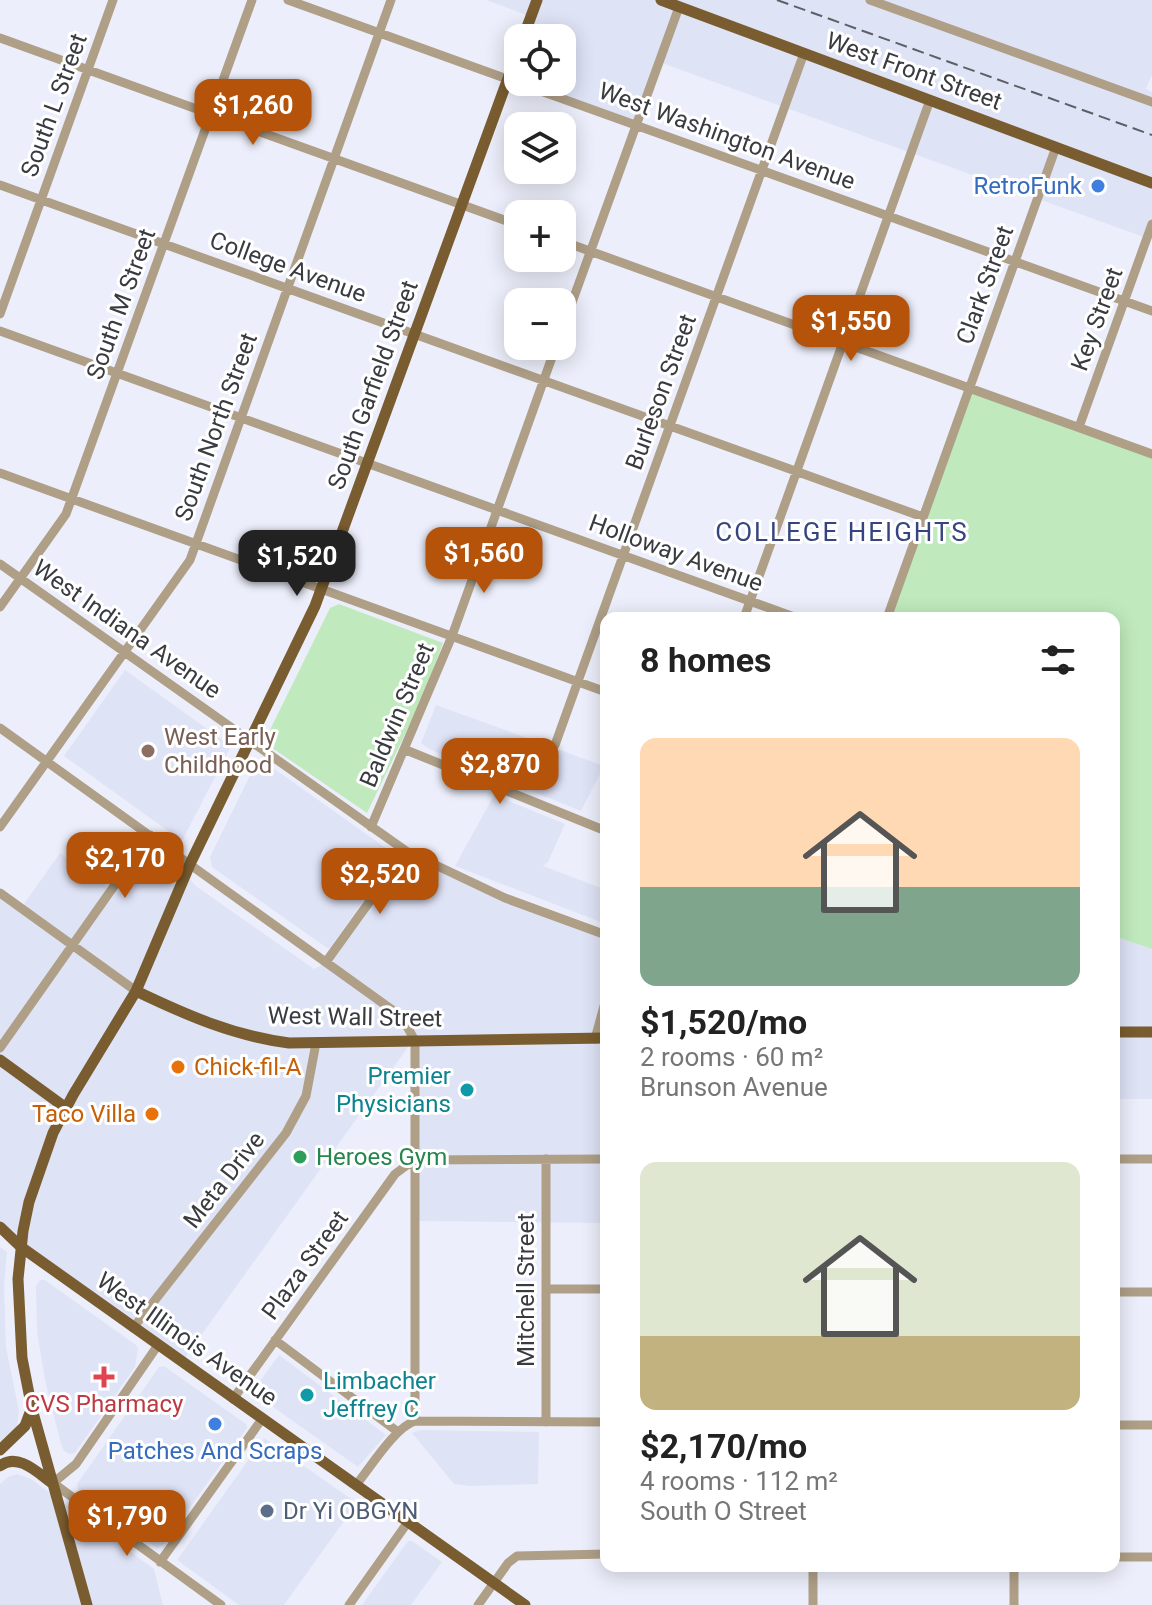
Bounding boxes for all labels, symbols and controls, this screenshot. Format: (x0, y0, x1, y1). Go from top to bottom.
map controls (504, 24, 576, 360)
button: locate (504, 24, 576, 96)
street label: West Front Street (822, 26, 1006, 116)
street label: South L Street (15, 29, 93, 180)
street label: West Washington Avenue (595, 77, 859, 195)
pin: $1,260 (188, 79, 318, 147)
text: $1,260 (213, 90, 293, 120)
button: layers (504, 112, 576, 184)
place label: RetroFunk (973, 172, 1083, 200)
marker: RetroFunk (1089, 177, 1107, 195)
button: + (504, 200, 576, 272)
street label: Clark Street (951, 222, 1019, 348)
street label: South M Street (81, 225, 161, 383)
street label: College Avenue (206, 226, 370, 308)
street label: Key Street (1065, 263, 1129, 375)
street label: South Garfield Street (322, 277, 424, 493)
button: − (504, 288, 576, 360)
pin: $1,550 (786, 295, 916, 363)
text: $1,550 (811, 306, 891, 336)
street label: Burleson Street (620, 310, 702, 474)
street label: South North Street (169, 329, 263, 525)
street label: Holloway Avenue (585, 509, 767, 597)
district label: COLLEGE HEIGHTS (715, 517, 969, 547)
pin: $1,560 (419, 527, 549, 595)
pin: $1,520 (232, 530, 362, 598)
text: $1,560 (444, 538, 524, 568)
text: $1,520 (257, 541, 337, 571)
street label: West Indiana Avenue (28, 554, 226, 704)
icon: filters (1036, 638, 1080, 682)
street label: Baldwin Street (354, 639, 440, 791)
text: 8 homes (640, 640, 771, 680)
place label: West Early Childhood (164, 723, 277, 779)
pin: $2,870 (435, 738, 565, 806)
marker: West Early Childhood (139, 742, 157, 760)
text: $2,870 (460, 749, 540, 779)
icon: home (788, 790, 932, 934)
pin: $2,170 (60, 832, 190, 900)
text: $2,170 (85, 843, 165, 873)
pin: $2,520 (315, 848, 445, 916)
text: $2,520 (340, 859, 420, 889)
street label: West Wall Street (267, 1001, 443, 1033)
text: $1,520/mo (640, 1002, 807, 1042)
text: 2 rooms · 60 m² (640, 1042, 823, 1072)
place label: Chick-fil-A (194, 1053, 302, 1081)
marker: Chick-fil-A (169, 1058, 187, 1076)
place label: Premier Physicians (336, 1062, 451, 1118)
text: Brunson Avenue (640, 1072, 828, 1102)
marker: Premier Physicians (458, 1081, 476, 1099)
place label: Taco Villa (32, 1100, 136, 1128)
marker: Taco Villa (143, 1105, 161, 1123)
street label: Meta Drive (178, 1126, 270, 1234)
place label: Heroes Gym (316, 1143, 447, 1171)
marker: Heroes Gym (291, 1148, 309, 1166)
street label: Plaza Street (256, 1205, 354, 1325)
street label: Mitchell Street (512, 1213, 540, 1367)
icon: home (788, 1214, 932, 1358)
street label: West Illinois Avenue (92, 1266, 282, 1412)
place label: Limbacher Jeffrey C (323, 1367, 436, 1423)
marker: CVS Pharmacy (95, 1368, 113, 1386)
marker: Limbacher Jeffrey C (298, 1386, 316, 1404)
place label: CVS Pharmacy (25, 1390, 184, 1418)
marker: Patches And Scraps (206, 1415, 224, 1433)
text: $2,170/mo (640, 1426, 807, 1466)
place label: Patches And Scraps (108, 1437, 322, 1465)
text: 4 rooms · 112 m² (640, 1466, 838, 1496)
pin: $1,790 (62, 1490, 192, 1558)
text: South O Street (640, 1496, 807, 1526)
place label: Dr Yi OBGYN (283, 1497, 418, 1525)
text: $1,790 (87, 1501, 167, 1531)
marker: Dr Yi OBGYN (258, 1502, 276, 1520)

